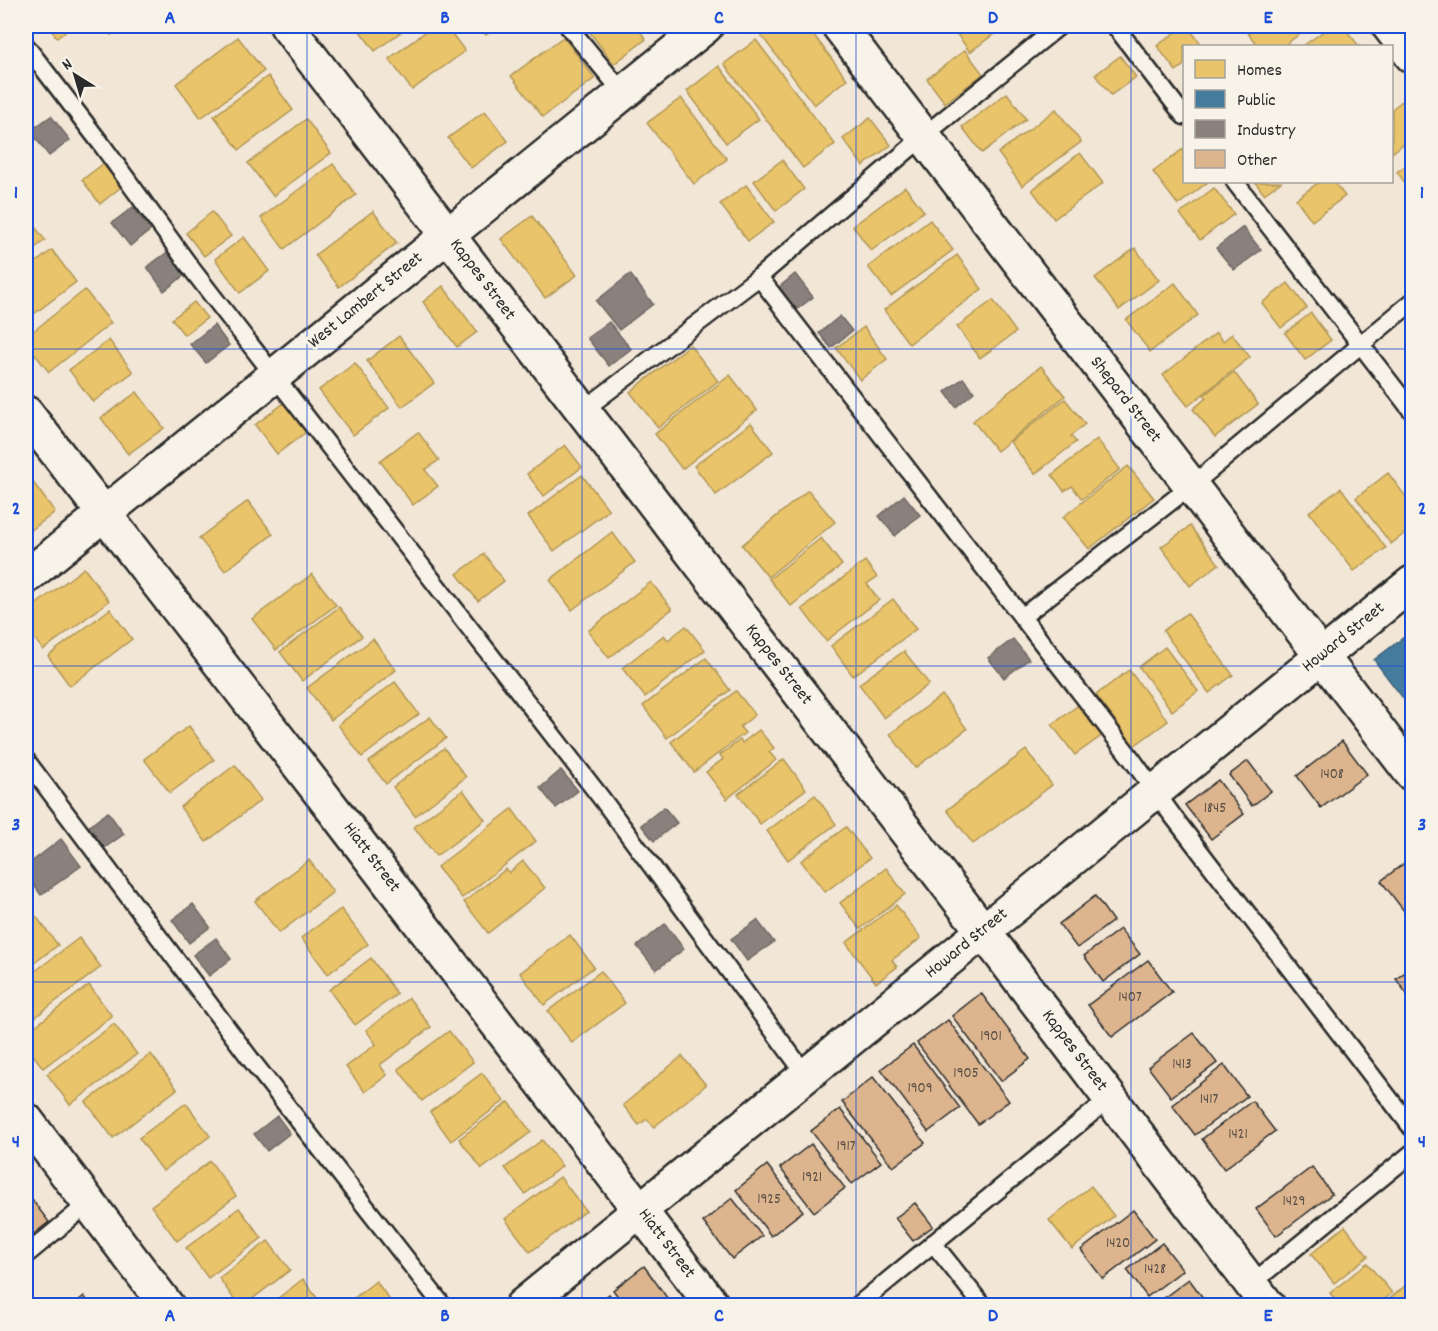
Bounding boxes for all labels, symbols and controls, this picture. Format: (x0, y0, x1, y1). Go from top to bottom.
text: A (165, 5, 176, 33)
text: B (440, 5, 450, 33)
text: C (714, 5, 724, 33)
text: D (988, 5, 999, 33)
text: E (1263, 5, 1273, 33)
north arrow (45, 45, 105, 105)
legend (1183, 45, 1393, 183)
text: N (57, 53, 78, 77)
text: Homes (1237, 59, 1282, 84)
text: Public (1237, 89, 1276, 114)
text: Industry (1237, 119, 1296, 144)
text: Other (1237, 149, 1277, 174)
text: 1 (14, 180, 18, 208)
text: 1 (1420, 180, 1424, 208)
street label: Kappes Street (443, 234, 521, 326)
street label: West Lambert Street (303, 246, 429, 355)
street label: Shepard Street (1083, 351, 1167, 449)
text: 2 (12, 496, 20, 524)
text: 2 (1418, 496, 1426, 524)
street label: Howard Street (1297, 597, 1391, 679)
street label: Kappes Street (738, 619, 818, 711)
house number: 1408 (1320, 764, 1344, 786)
house number: 1845 (1204, 798, 1226, 820)
text: 3 (12, 812, 20, 840)
text: 3 (1418, 812, 1426, 840)
street label: Hiatt Street (336, 818, 406, 899)
street label: Howard Street (920, 903, 1014, 985)
house number: 1407 (1118, 987, 1142, 1009)
street label: Kappes Street (1035, 1005, 1113, 1097)
house number: 1901 (980, 1026, 1002, 1048)
house number: 1413 (1172, 1054, 1192, 1076)
house number: 1905 (953, 1063, 979, 1085)
house number: 1909 (907, 1078, 933, 1100)
house number: 1417 (1200, 1089, 1219, 1111)
house number: 1421 (1228, 1124, 1248, 1146)
text: 4 (12, 1129, 20, 1157)
text: 4 (1418, 1129, 1426, 1157)
house number: 1917 (836, 1136, 856, 1158)
house number: 1921 (802, 1167, 822, 1189)
house number: 1925 (757, 1189, 781, 1211)
house number: 1429 (1283, 1191, 1305, 1213)
street label: Hiatt Street (631, 1204, 701, 1285)
house number: 1420 (1106, 1233, 1130, 1255)
house number: 1428 (1144, 1259, 1166, 1281)
text: A (165, 1303, 176, 1331)
text: B (440, 1303, 450, 1331)
text: C (714, 1303, 724, 1331)
text: D (988, 1303, 999, 1331)
text: E (1263, 1303, 1273, 1331)

